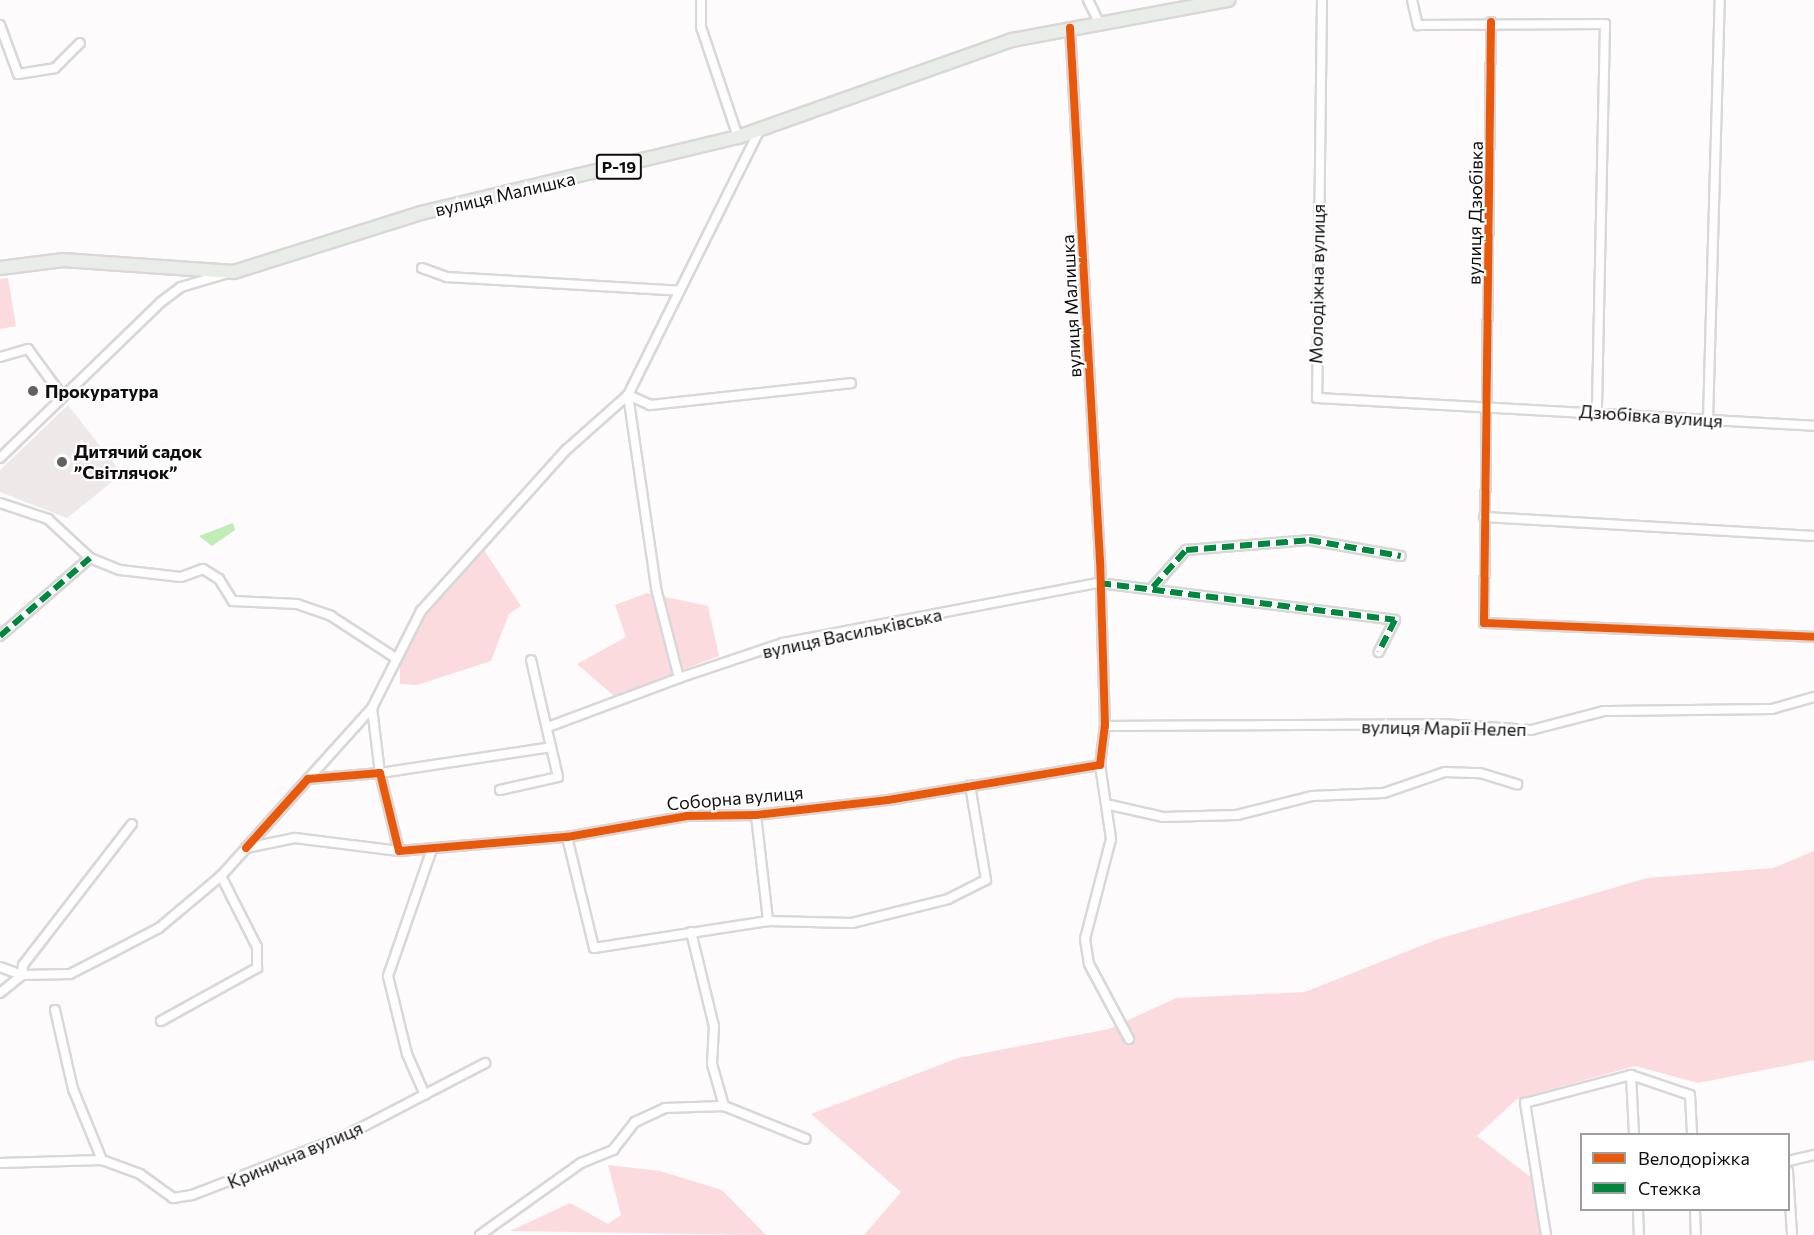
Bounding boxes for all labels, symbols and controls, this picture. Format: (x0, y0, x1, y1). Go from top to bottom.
street label: вулиця Дзюбівка (1463, 141, 1487, 285)
road number: Р-19 (595, 154, 643, 180)
street label: вулиця Малишка (433, 167, 577, 221)
street label: Молодіжна вулиця (1305, 204, 1329, 364)
street label: вулиця Малишка (1056, 234, 1086, 378)
place label: Прокуратура (45, 380, 158, 402)
marker: Прокуратура (26, 384, 40, 398)
street label: Дзюбівка вулиця (1578, 400, 1724, 432)
place label: Дитячий садок ”Світлячок” (74, 441, 202, 484)
marker: Дитячий садок ”Світлячок” (55, 455, 69, 469)
street label: вулиця Васильківська (760, 603, 944, 663)
street label: вулиця Марії Нелеп (1361, 716, 1527, 740)
street label: Соборна вулиця (666, 781, 804, 815)
street label: Кринична вулиця (224, 1117, 366, 1193)
legend (1580, 1133, 1790, 1211)
text: Велодоріжка (1638, 1147, 1750, 1169)
text: Стежка (1638, 1177, 1701, 1199)

